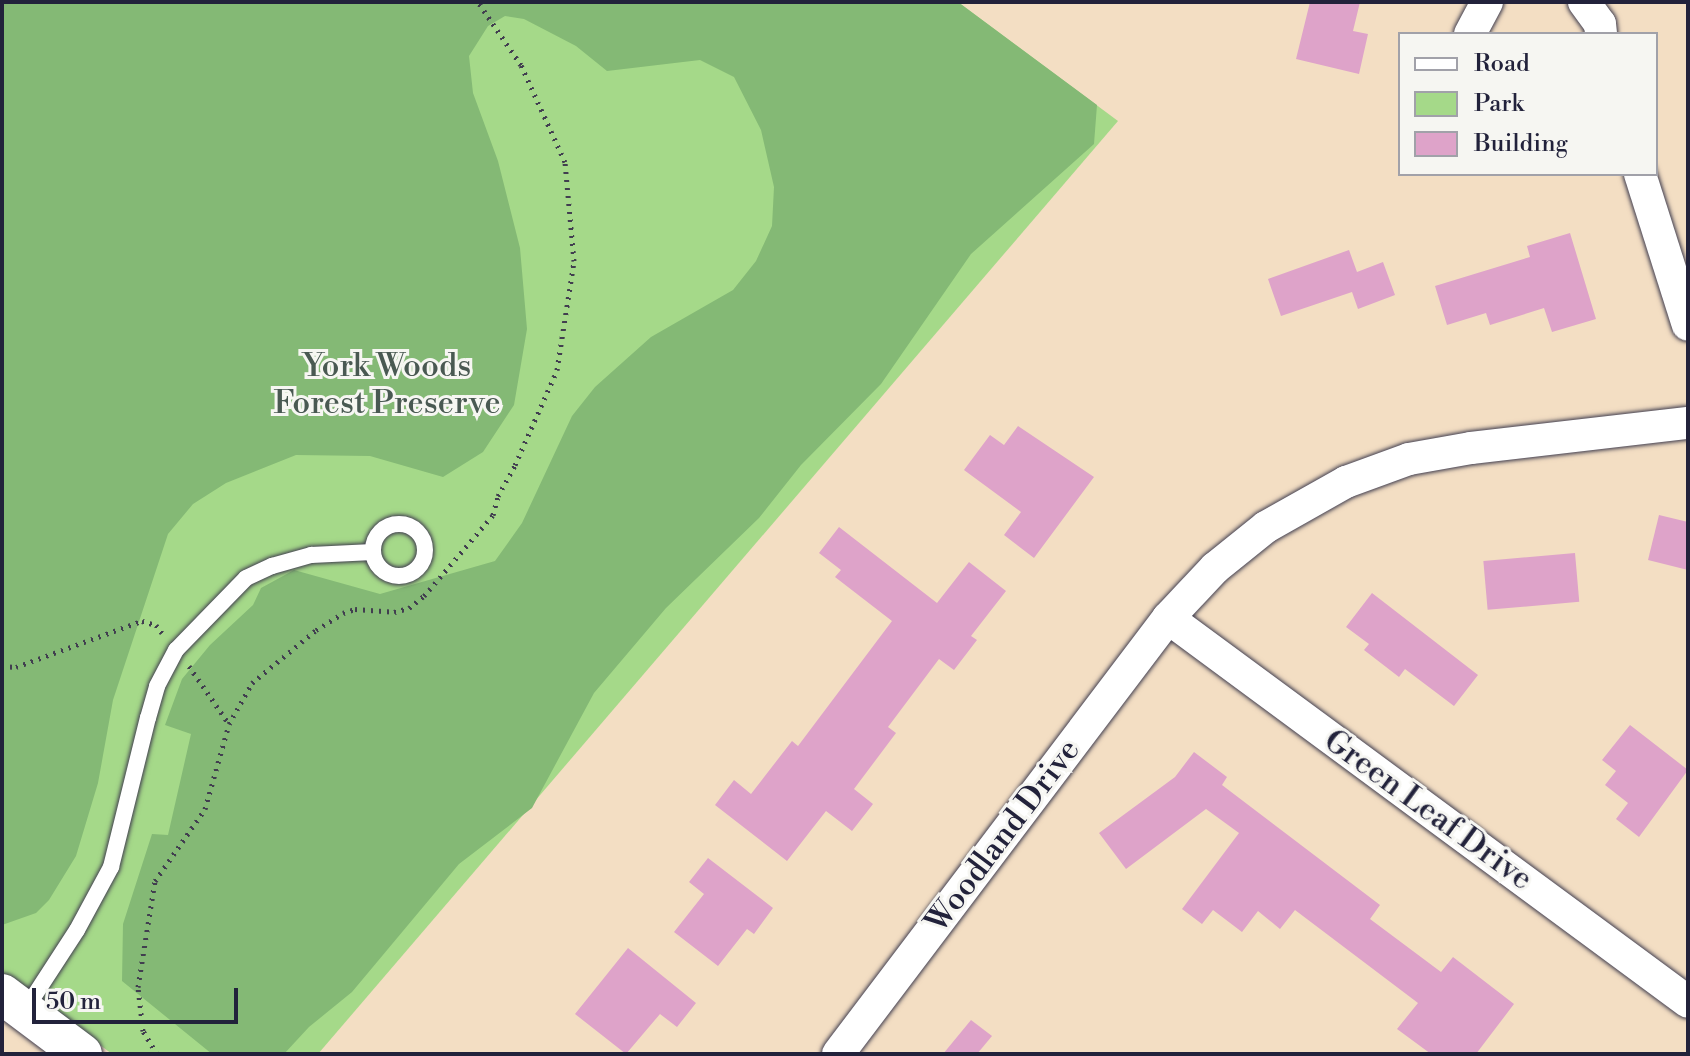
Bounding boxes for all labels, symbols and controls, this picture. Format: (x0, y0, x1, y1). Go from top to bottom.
legend (1398, 32, 1658, 176)
text: Road (1474, 49, 1530, 79)
text: Park (1474, 89, 1524, 119)
text: Building (1474, 129, 1568, 159)
park label: York Woods Forest Preserve (273, 348, 501, 423)
street label: Green Leaf Drive (1316, 721, 1540, 899)
street label: Woodland Drive (918, 732, 1088, 940)
scale bar (36, 972, 242, 1022)
text: 50 m (46, 987, 101, 1017)

